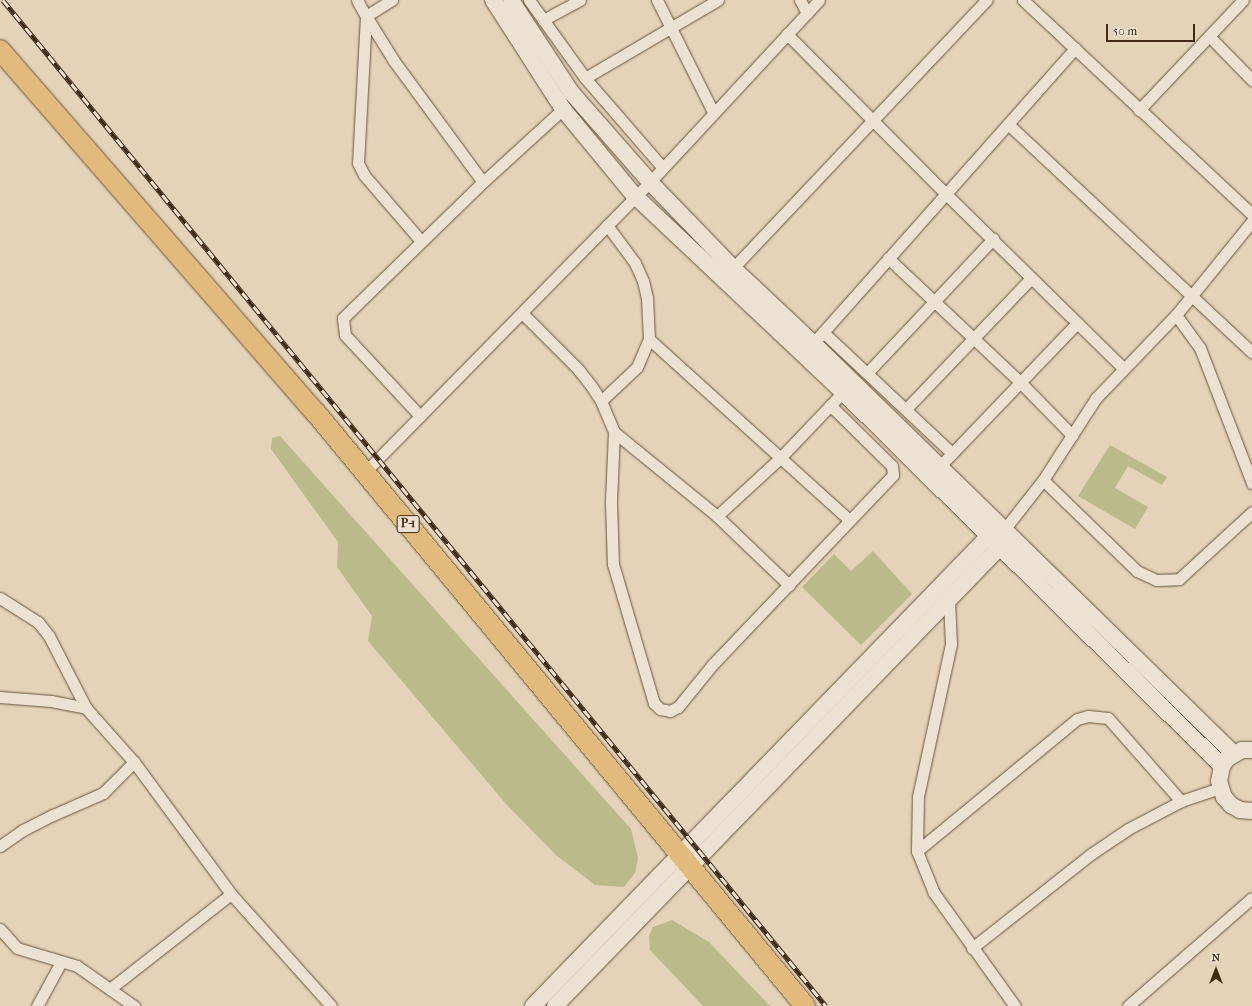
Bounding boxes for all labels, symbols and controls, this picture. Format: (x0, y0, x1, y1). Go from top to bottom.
scale bar (1108, 16, 1197, 42)
text: 50 m (1113, 24, 1137, 38)
road number: P-1 (396, 514, 420, 534)
north arrow (1196, 950, 1236, 990)
text: N (1212, 951, 1220, 964)

